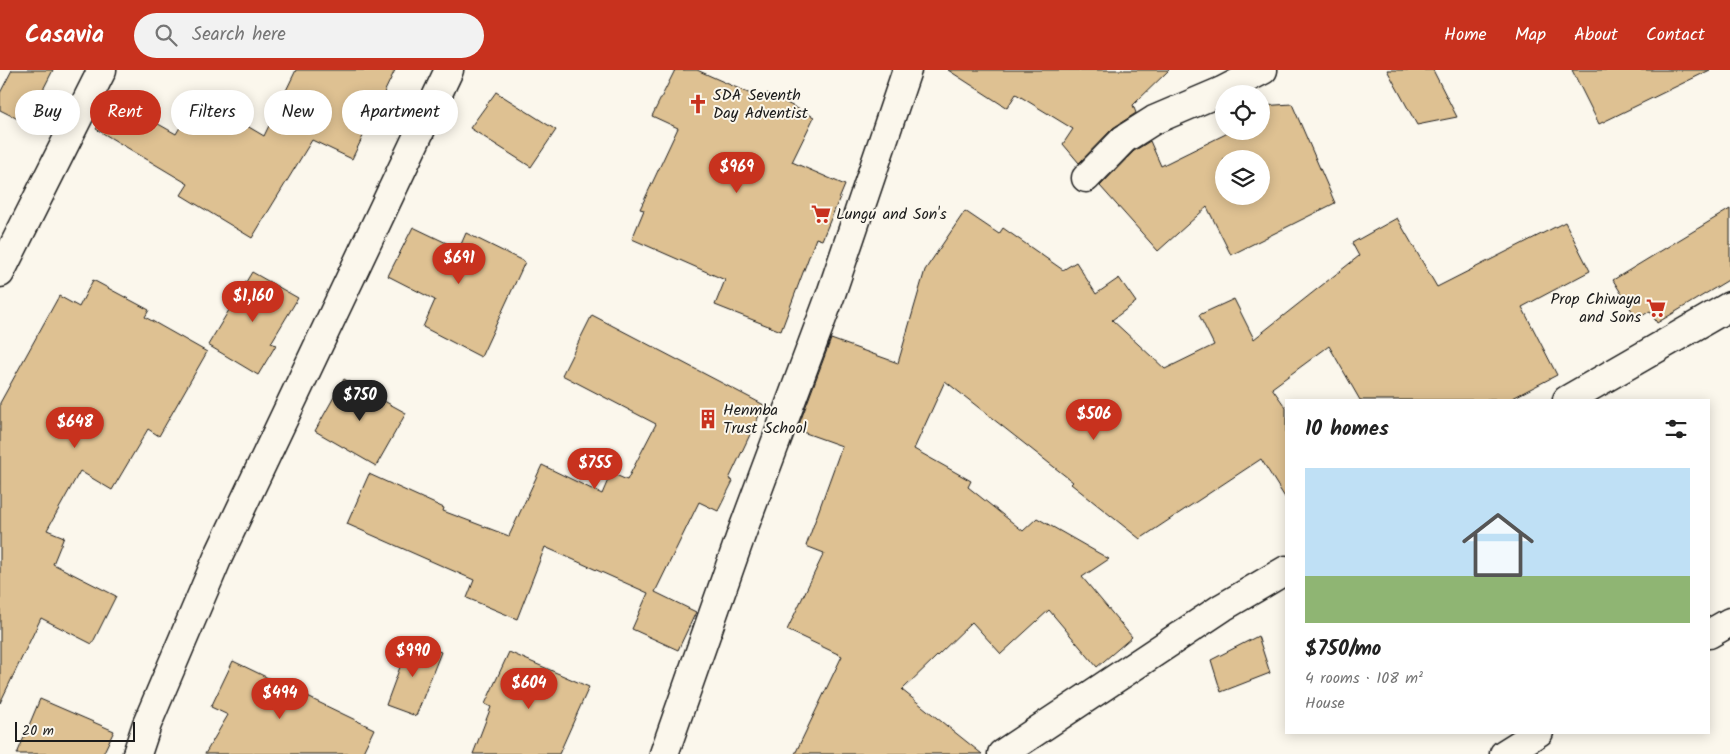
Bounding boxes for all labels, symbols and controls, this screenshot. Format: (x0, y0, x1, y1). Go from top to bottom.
search box (134, 13, 484, 58)
text: Casavia (25, 16, 104, 55)
text: Search here (192, 20, 286, 50)
icon: search (152, 21, 180, 49)
text: Home (1444, 21, 1487, 50)
text: Map (1515, 21, 1546, 50)
text: About (1574, 21, 1618, 50)
text: Contact (1646, 21, 1705, 50)
place label: SDA Seventh Day Adventist (713, 83, 809, 126)
map controls (1215, 85, 1270, 205)
button: locate (1215, 85, 1270, 140)
chip: Buy (15, 90, 80, 135)
chip: Rent (90, 90, 161, 135)
chip: Filters (171, 90, 254, 135)
chip: New (264, 90, 332, 135)
chip: Apartment (342, 90, 458, 135)
church icon: SDA Seventh Day Adventist (687, 93, 709, 115)
button: layers (1215, 150, 1270, 205)
pin: $969 (707, 152, 767, 194)
text: $969 (720, 155, 754, 180)
place label: Lungu and Son's (836, 202, 947, 227)
supermarket icon: Lungu and Son's (810, 203, 832, 225)
pin: $691 (429, 242, 489, 285)
text: $691 (443, 246, 475, 271)
pin: $1,160 (212, 280, 294, 323)
text: $1,160 (233, 284, 273, 309)
place label: Prop Chiwaya and Sons (1550, 287, 1641, 330)
supermarket icon: Prop Chiwaya and Sons (1645, 297, 1667, 319)
pin: $750 (330, 380, 390, 422)
text: $750 (343, 383, 377, 408)
place label: Henmba Trust School (723, 398, 807, 441)
pin: $506 (1064, 398, 1124, 441)
text: $506 (1077, 402, 1111, 427)
pin: $648 (45, 406, 105, 449)
building icon: Henmba Trust School (697, 408, 719, 430)
text: $648 (57, 410, 93, 435)
text: 10 homes (1305, 413, 1389, 446)
icon: filters (1662, 415, 1690, 443)
pin: $755 (565, 448, 625, 490)
text: $755 (578, 451, 612, 476)
icon: home (1453, 500, 1543, 590)
text: $750/mo (1305, 633, 1381, 666)
pin: $990 (383, 636, 443, 678)
text: $990 (396, 639, 430, 664)
text: 4 rooms · 108 m² (1305, 666, 1423, 691)
pin: $604 (499, 668, 559, 710)
text: $604 (511, 671, 547, 696)
pin: $494 (250, 678, 310, 720)
text: $494 (262, 681, 298, 706)
text: House (1305, 691, 1345, 716)
scale bar (15, 719, 135, 742)
text: 20 m (22, 720, 54, 742)

